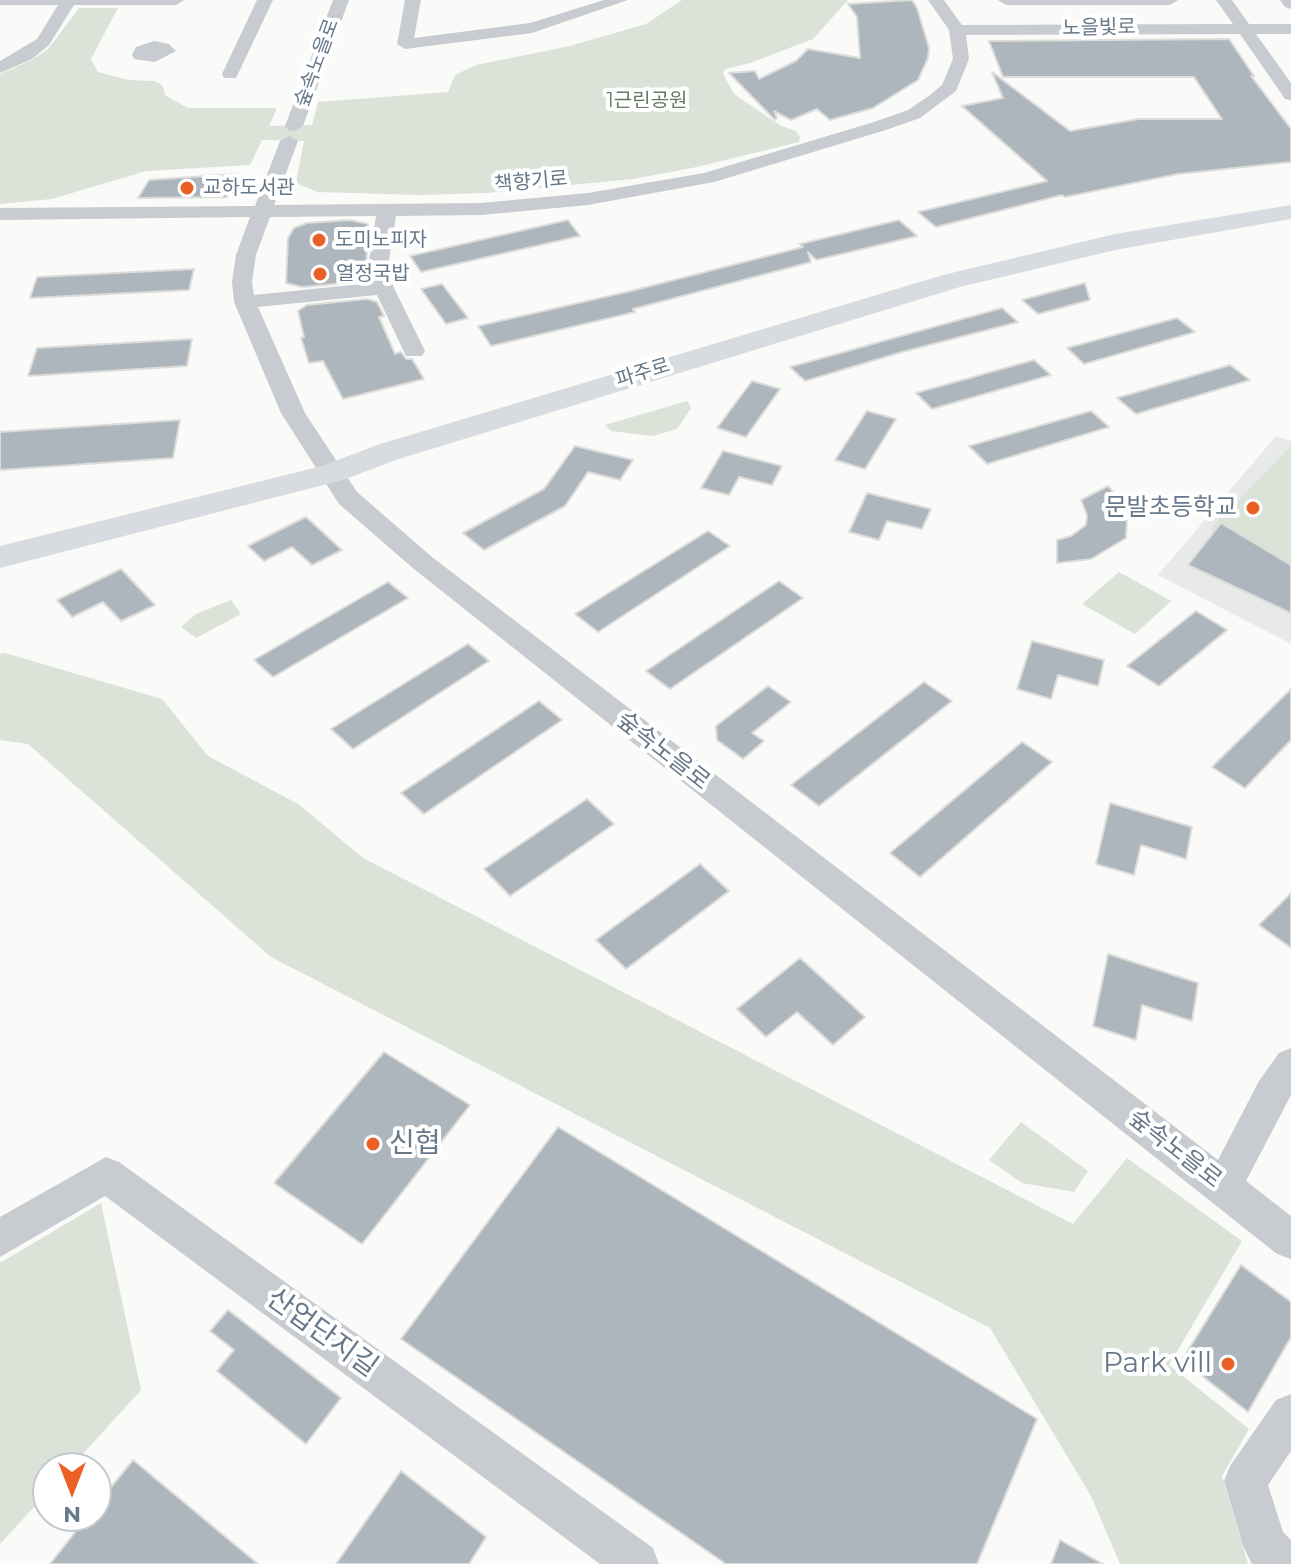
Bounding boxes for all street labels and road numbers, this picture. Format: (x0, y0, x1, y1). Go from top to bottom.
street label: 노을빛로 (1062, 15, 1136, 41)
street label: 숲속노을로 (290, 16, 344, 110)
street label: 책향기로 (493, 167, 569, 197)
street label: 파주로 (613, 353, 673, 393)
street label: 숲속노을로 (611, 706, 715, 796)
street label: 숲속노을로 (1123, 1104, 1227, 1194)
street label: 산업단지길 (260, 1282, 384, 1384)

